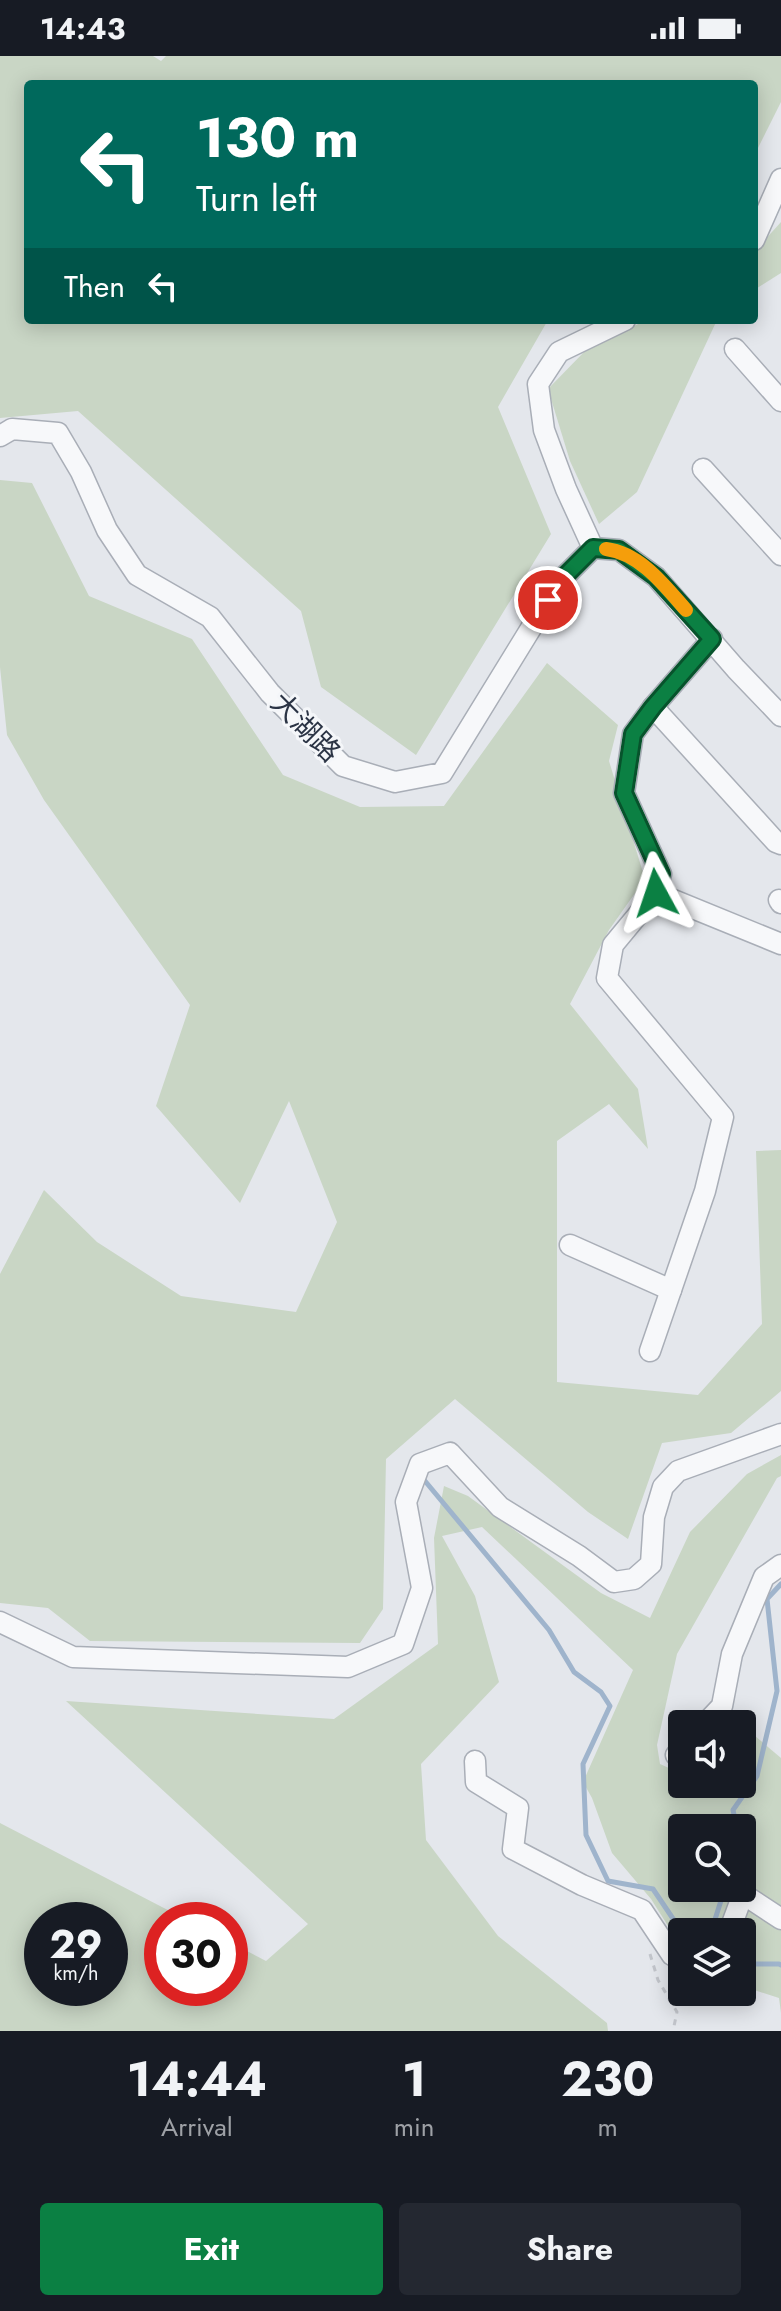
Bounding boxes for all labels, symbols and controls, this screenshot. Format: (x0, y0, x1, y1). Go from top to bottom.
text: 14:43 (40, 7, 125, 50)
text: 130 m (196, 97, 359, 178)
icon: left (64, 112, 168, 216)
text: Turn left (196, 172, 317, 224)
icon: left (141, 264, 185, 308)
text: Then (64, 265, 125, 308)
pin (514, 566, 582, 634)
icon: arrive (526, 578, 570, 622)
street label: 大湖路 (261, 683, 350, 772)
position arrow (614, 851, 698, 935)
map controls (668, 1710, 756, 2006)
button: sound (668, 1710, 756, 1798)
button: search (668, 1814, 756, 1902)
speed limit sign: 30 (144, 1902, 248, 2006)
text: 29 (50, 1915, 103, 1973)
button: layers (668, 1918, 756, 2006)
text: km/h (53, 1959, 99, 1988)
text: 14:44 (127, 2045, 267, 2114)
text: 1 (402, 2045, 426, 2114)
text: 230 (561, 2045, 654, 2114)
text: Arrival (161, 2108, 233, 2146)
text: min (394, 2108, 435, 2146)
text: m (598, 2108, 618, 2146)
button: Exit (40, 2203, 383, 2295)
button: Share (399, 2203, 741, 2295)

